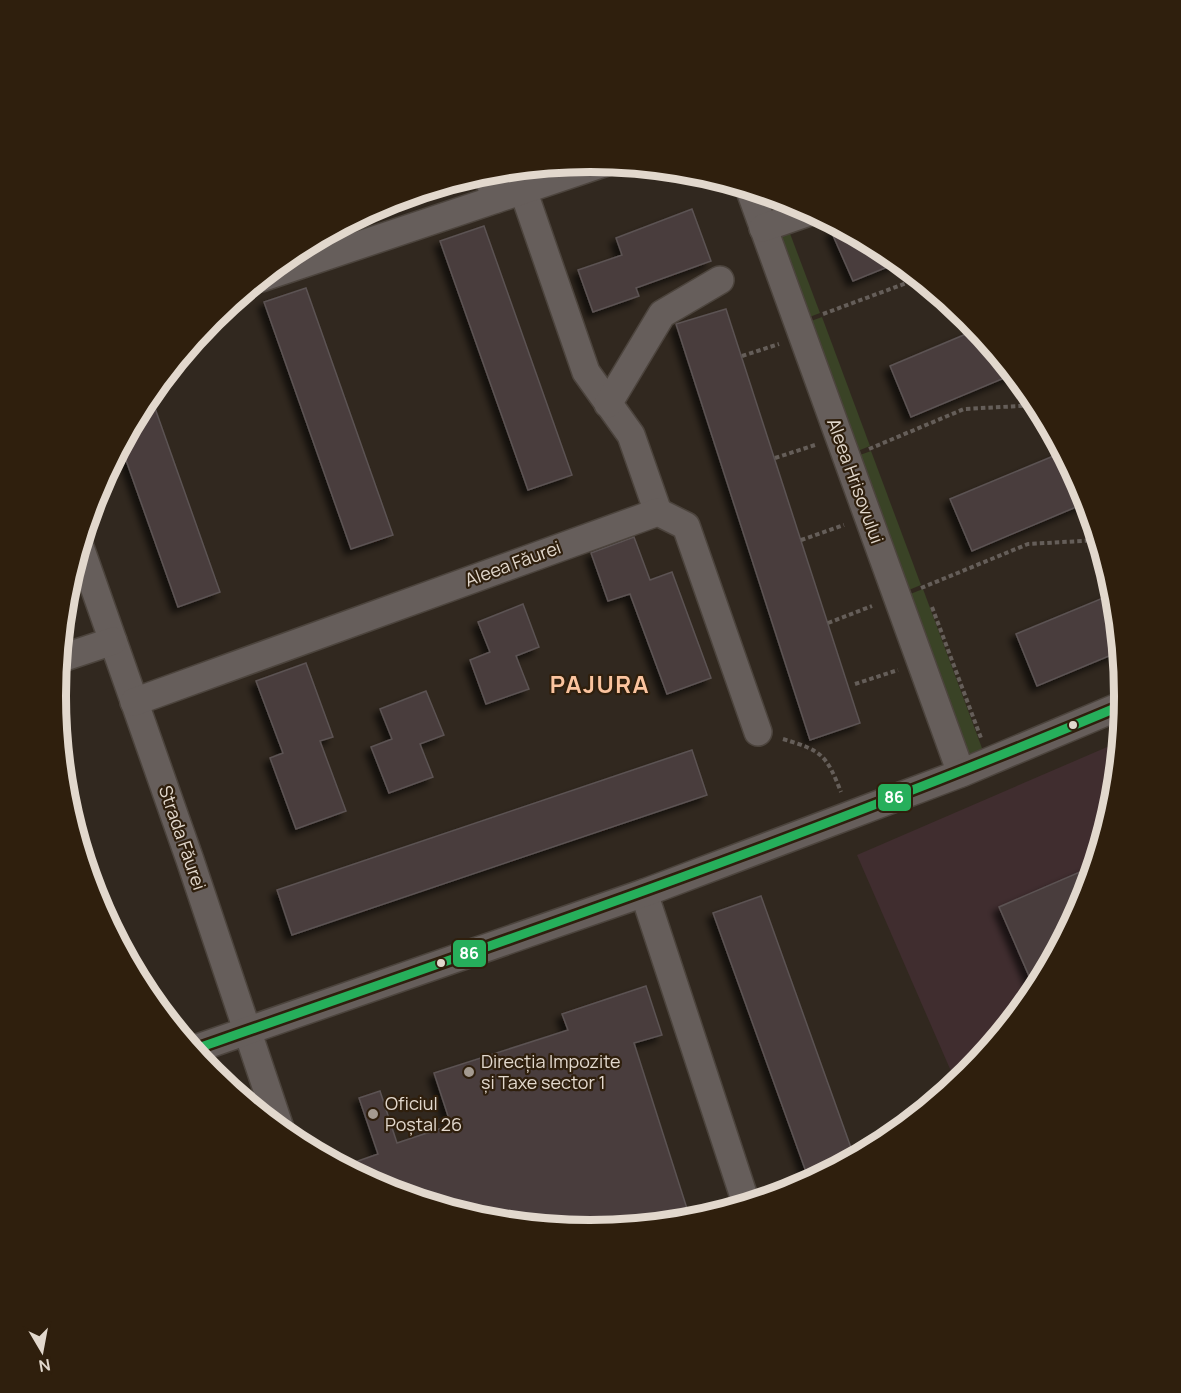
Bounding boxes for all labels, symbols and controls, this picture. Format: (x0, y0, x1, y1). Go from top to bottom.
street label: Aleea Hrisovului (822, 415, 890, 547)
street label: Aleea Făurei (461, 535, 564, 592)
district label: PAJURA (550, 667, 650, 700)
unlabelled marker (1067, 719, 1079, 731)
street label: Strada Făurei (154, 782, 212, 893)
line badge: 86 (877, 783, 912, 812)
text: 86 (884, 786, 904, 808)
line badge: 86 (452, 939, 487, 968)
text: 86 (459, 942, 479, 964)
unlabelled marker (435, 957, 447, 969)
place label: Direcția Impozite și Taxe sector 1 (481, 1049, 621, 1094)
marker: Direcția Impozite și Taxe sector 1 (462, 1065, 476, 1079)
place label: Oficiul Poștal 26 (385, 1091, 462, 1136)
marker: Oficiul Poștal 26 (366, 1107, 380, 1121)
north arrow (12, 1321, 72, 1381)
text: N (37, 1354, 52, 1378)

